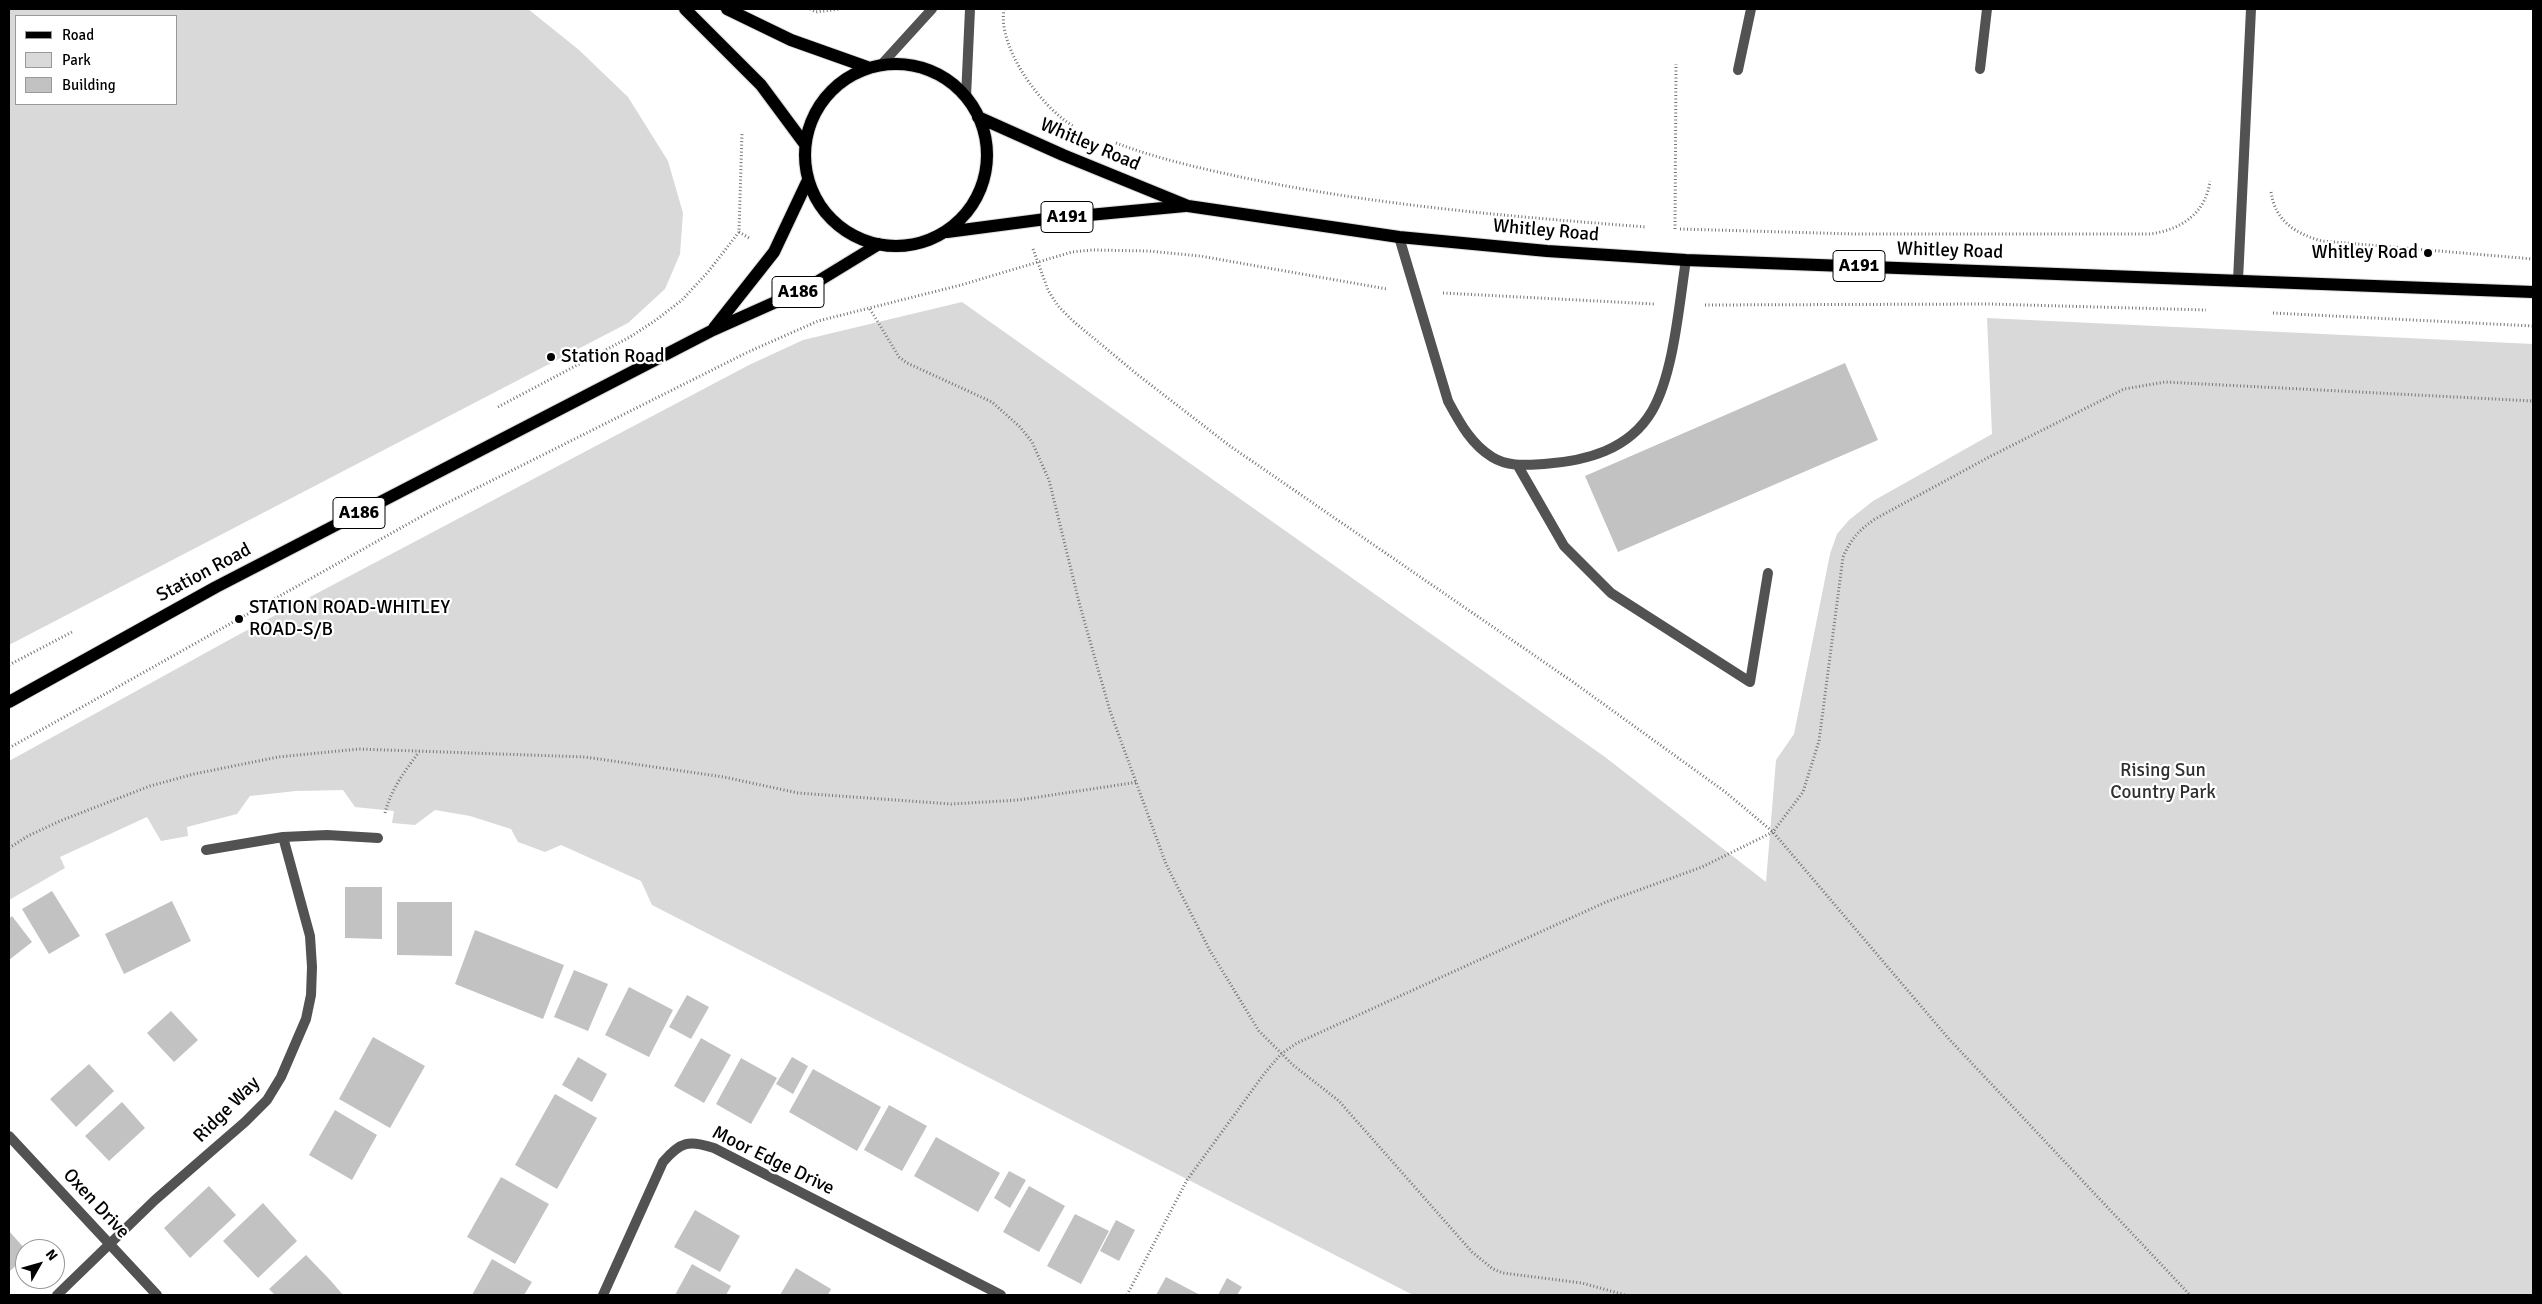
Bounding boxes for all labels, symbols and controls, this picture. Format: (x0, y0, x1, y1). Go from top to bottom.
legend (15, 15, 178, 105)
text: Road (62, 26, 94, 44)
text: Park (62, 51, 91, 69)
text: Building (62, 76, 116, 94)
street label: Whitley Road (1036, 114, 1144, 176)
road number: A191 (1041, 202, 1093, 232)
street label: Whitley Road (1492, 215, 1600, 247)
street label: Whitley Road (1896, 238, 2004, 264)
place label: Whitley Road (2311, 242, 2418, 264)
marker: Whitley Road (2422, 247, 2434, 259)
road number: A191 (1833, 250, 1885, 282)
road number: A186 (772, 276, 824, 308)
place label: Station Road (561, 346, 665, 368)
marker: Station Road (545, 351, 557, 363)
road number: A186 (333, 498, 385, 528)
street label: Station Road (153, 539, 255, 607)
place label: STATION ROAD-WHITLEY ROAD-S/B (249, 597, 450, 641)
marker: STATION ROAD-WHITLEY ROAD-S/B (233, 613, 245, 625)
park label: Rising Sun Country Park (2110, 760, 2216, 804)
street label: Ridge Way (189, 1072, 265, 1148)
street label: Moor Edge Drive (708, 1122, 838, 1200)
street label: Oxen Drive (58, 1164, 134, 1244)
north arrow (15, 1239, 65, 1289)
text: N (42, 1246, 61, 1264)

